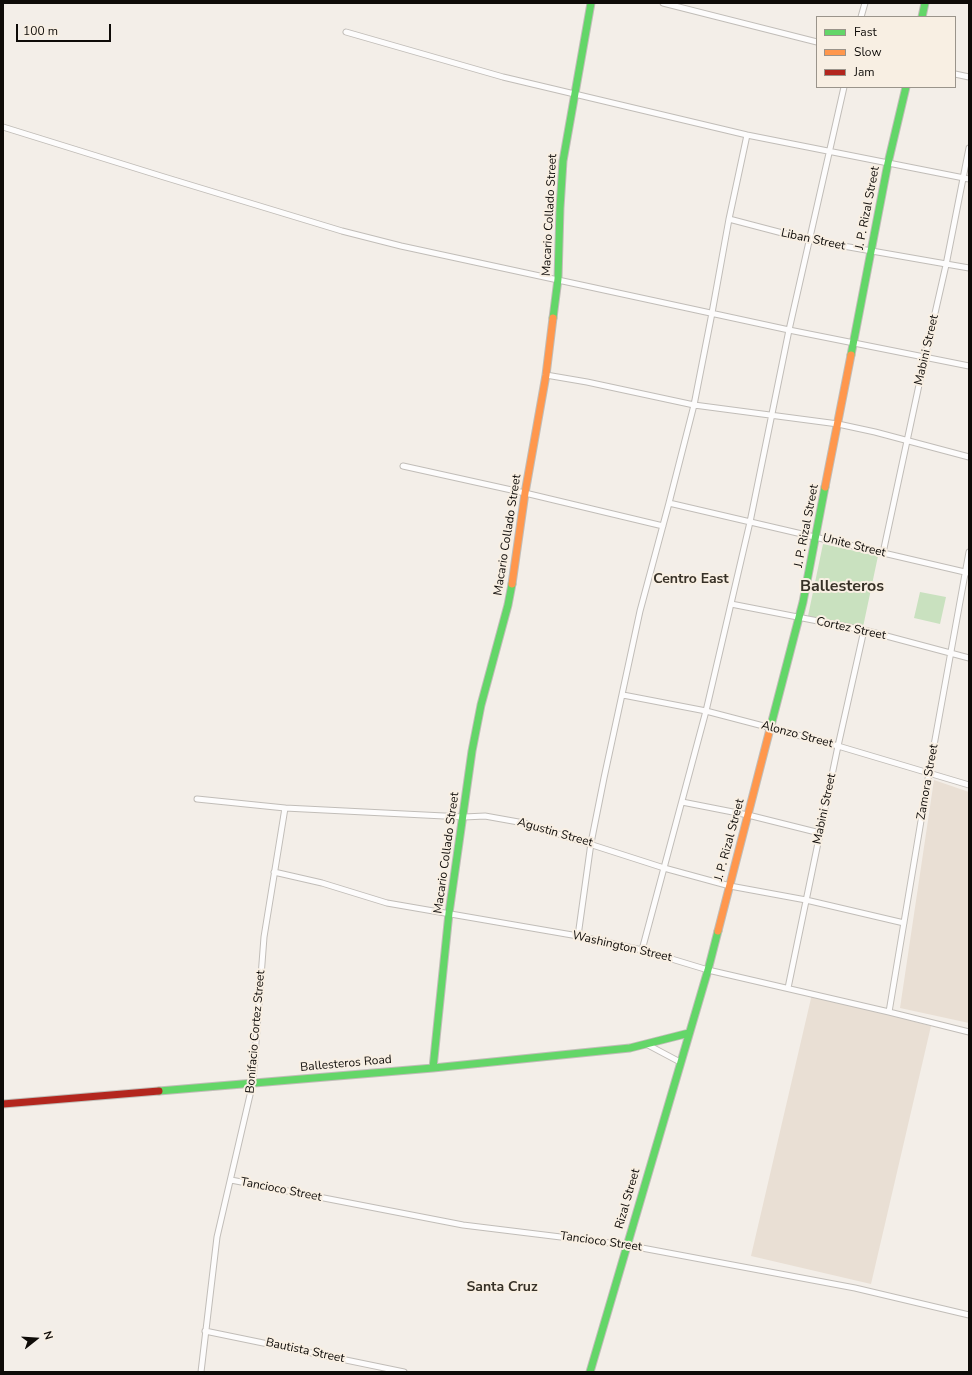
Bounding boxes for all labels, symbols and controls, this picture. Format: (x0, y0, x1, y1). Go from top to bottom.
scale bar (18, 16, 113, 42)
legend (816, 16, 956, 88)
text: 100 m (23, 23, 58, 39)
text: Fast (854, 24, 877, 40)
text: Slow (854, 44, 882, 60)
text: Jam (854, 64, 875, 80)
street label: Macario Collado Street (540, 153, 560, 277)
street label: J. P. Rizal Street (853, 165, 883, 251)
street label: Liban Street (780, 226, 846, 254)
street label: Mabini Street (912, 313, 942, 387)
street label: Macario Collado Street (491, 473, 525, 597)
street label: J. P. Rizal Street (792, 483, 822, 569)
street label: Unite Street (821, 531, 887, 561)
district label: Centro East (653, 572, 729, 588)
district label: Ballesteros (800, 577, 884, 597)
street label: Cortez Street (815, 615, 887, 643)
street label: Alonzo Street (760, 719, 834, 751)
street label: Zamora Street (914, 743, 942, 821)
street label: Mabini Street (810, 772, 840, 846)
street label: Macario Collado Street (431, 791, 463, 915)
street label: J. P. Rizal Street (712, 797, 748, 883)
street label: Agustin Street (516, 815, 594, 851)
street label: Washington Street (571, 929, 673, 965)
street label: Bonifacio Cortez Street (243, 970, 269, 1094)
street label: Ballesteros Road (300, 1053, 392, 1075)
street label: Rizal Street (613, 1167, 643, 1231)
street label: Tancioco Street (239, 1175, 323, 1205)
street label: Tancioco Street (559, 1229, 643, 1255)
district label: Santa Cruz (466, 1280, 538, 1296)
north arrow (16, 1319, 56, 1359)
text: N (40, 1329, 56, 1341)
street label: Bautista Street (264, 1336, 346, 1366)

